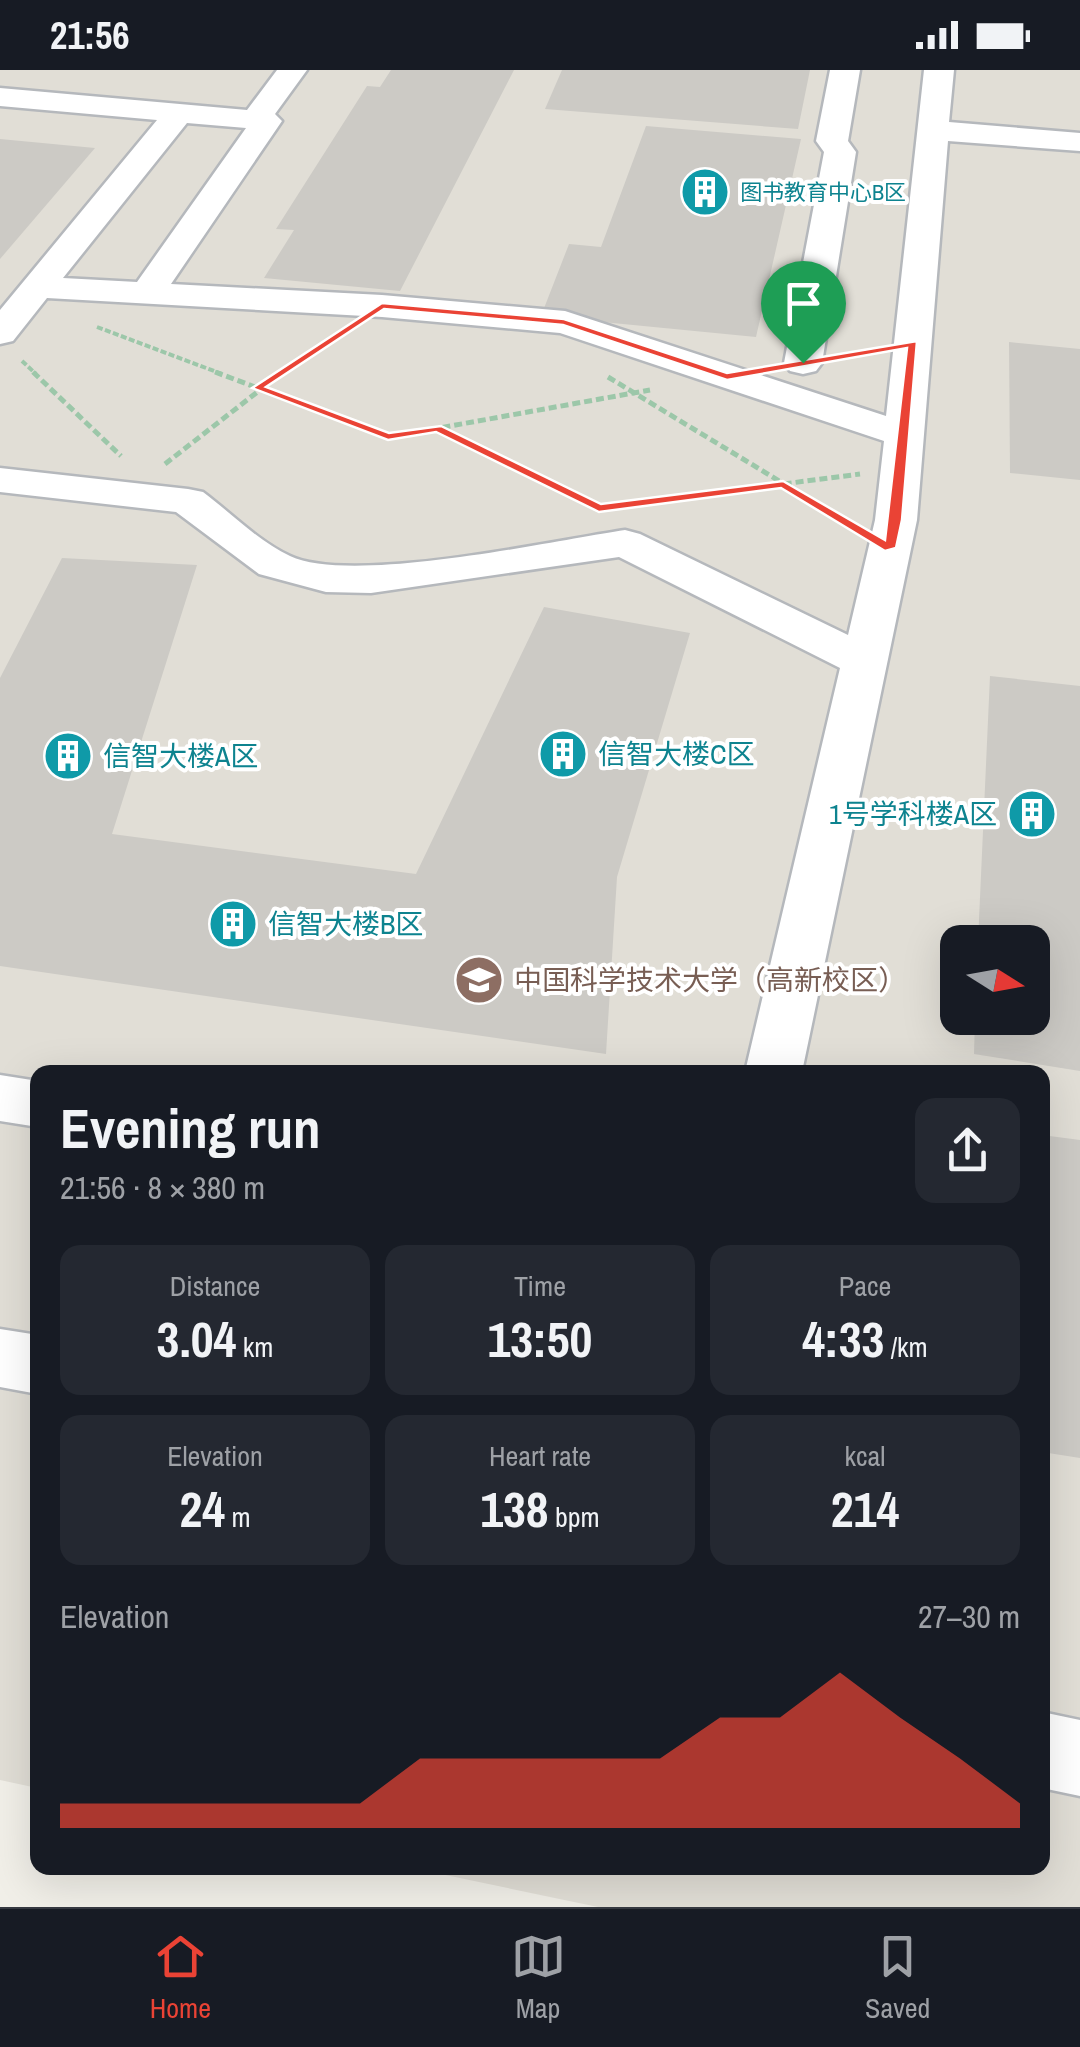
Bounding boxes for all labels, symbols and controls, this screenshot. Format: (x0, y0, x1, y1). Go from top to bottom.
text: 21:56 (50, 10, 130, 61)
building icon: 图书教育中心B区 (679, 166, 731, 218)
place label: 图书教育中心B区 (740, 177, 906, 207)
pin (761, 261, 846, 364)
icon: arrive (776, 276, 831, 331)
building icon: 信智大楼C区 (537, 728, 589, 780)
building icon: 信智大楼A区 (42, 730, 94, 782)
place label: 信智大楼C区 (598, 735, 755, 773)
place label: 信智大楼A区 (103, 737, 258, 775)
building icon: 1号学科楼A区 (1006, 788, 1058, 840)
place label: 1号学科楼A区 (829, 795, 997, 833)
building icon: 信智大楼B区 (207, 898, 259, 950)
place label: 信智大楼B区 (268, 905, 423, 943)
north arrow (940, 925, 1050, 1035)
map controls (940, 925, 1050, 1035)
school or university icon: 中国科学技术大学（高新校区） (453, 954, 505, 1006)
place label: 中国科学技术大学（高新校区） (514, 961, 906, 999)
text: Evening run (60, 1091, 321, 1165)
button: share (915, 1098, 1020, 1203)
text: 21:56 · 8 × 380 m (60, 1166, 265, 1209)
text: Distance (170, 1267, 260, 1305)
text: Time (514, 1267, 566, 1305)
text: Pace (839, 1267, 891, 1305)
text: 3.04 (157, 1305, 236, 1373)
text: 13:50 (488, 1305, 592, 1373)
text: 4:33 (802, 1305, 884, 1373)
text: km (236, 1328, 273, 1366)
text: /km (884, 1328, 928, 1366)
text: Elevation (167, 1437, 263, 1475)
text: Heart rate (489, 1437, 591, 1475)
text: kcal (845, 1437, 885, 1475)
text: 24 (179, 1475, 225, 1543)
text: 138 (480, 1475, 549, 1543)
text: 214 (831, 1475, 899, 1543)
text: m (225, 1498, 251, 1536)
text: bpm (549, 1498, 600, 1536)
text: Elevation (60, 1595, 169, 1638)
text: 27–30 m (918, 1595, 1020, 1638)
tab: Home (150, 1929, 211, 2027)
tab: Map (511, 1929, 566, 2027)
tab: Saved (865, 1929, 930, 2027)

